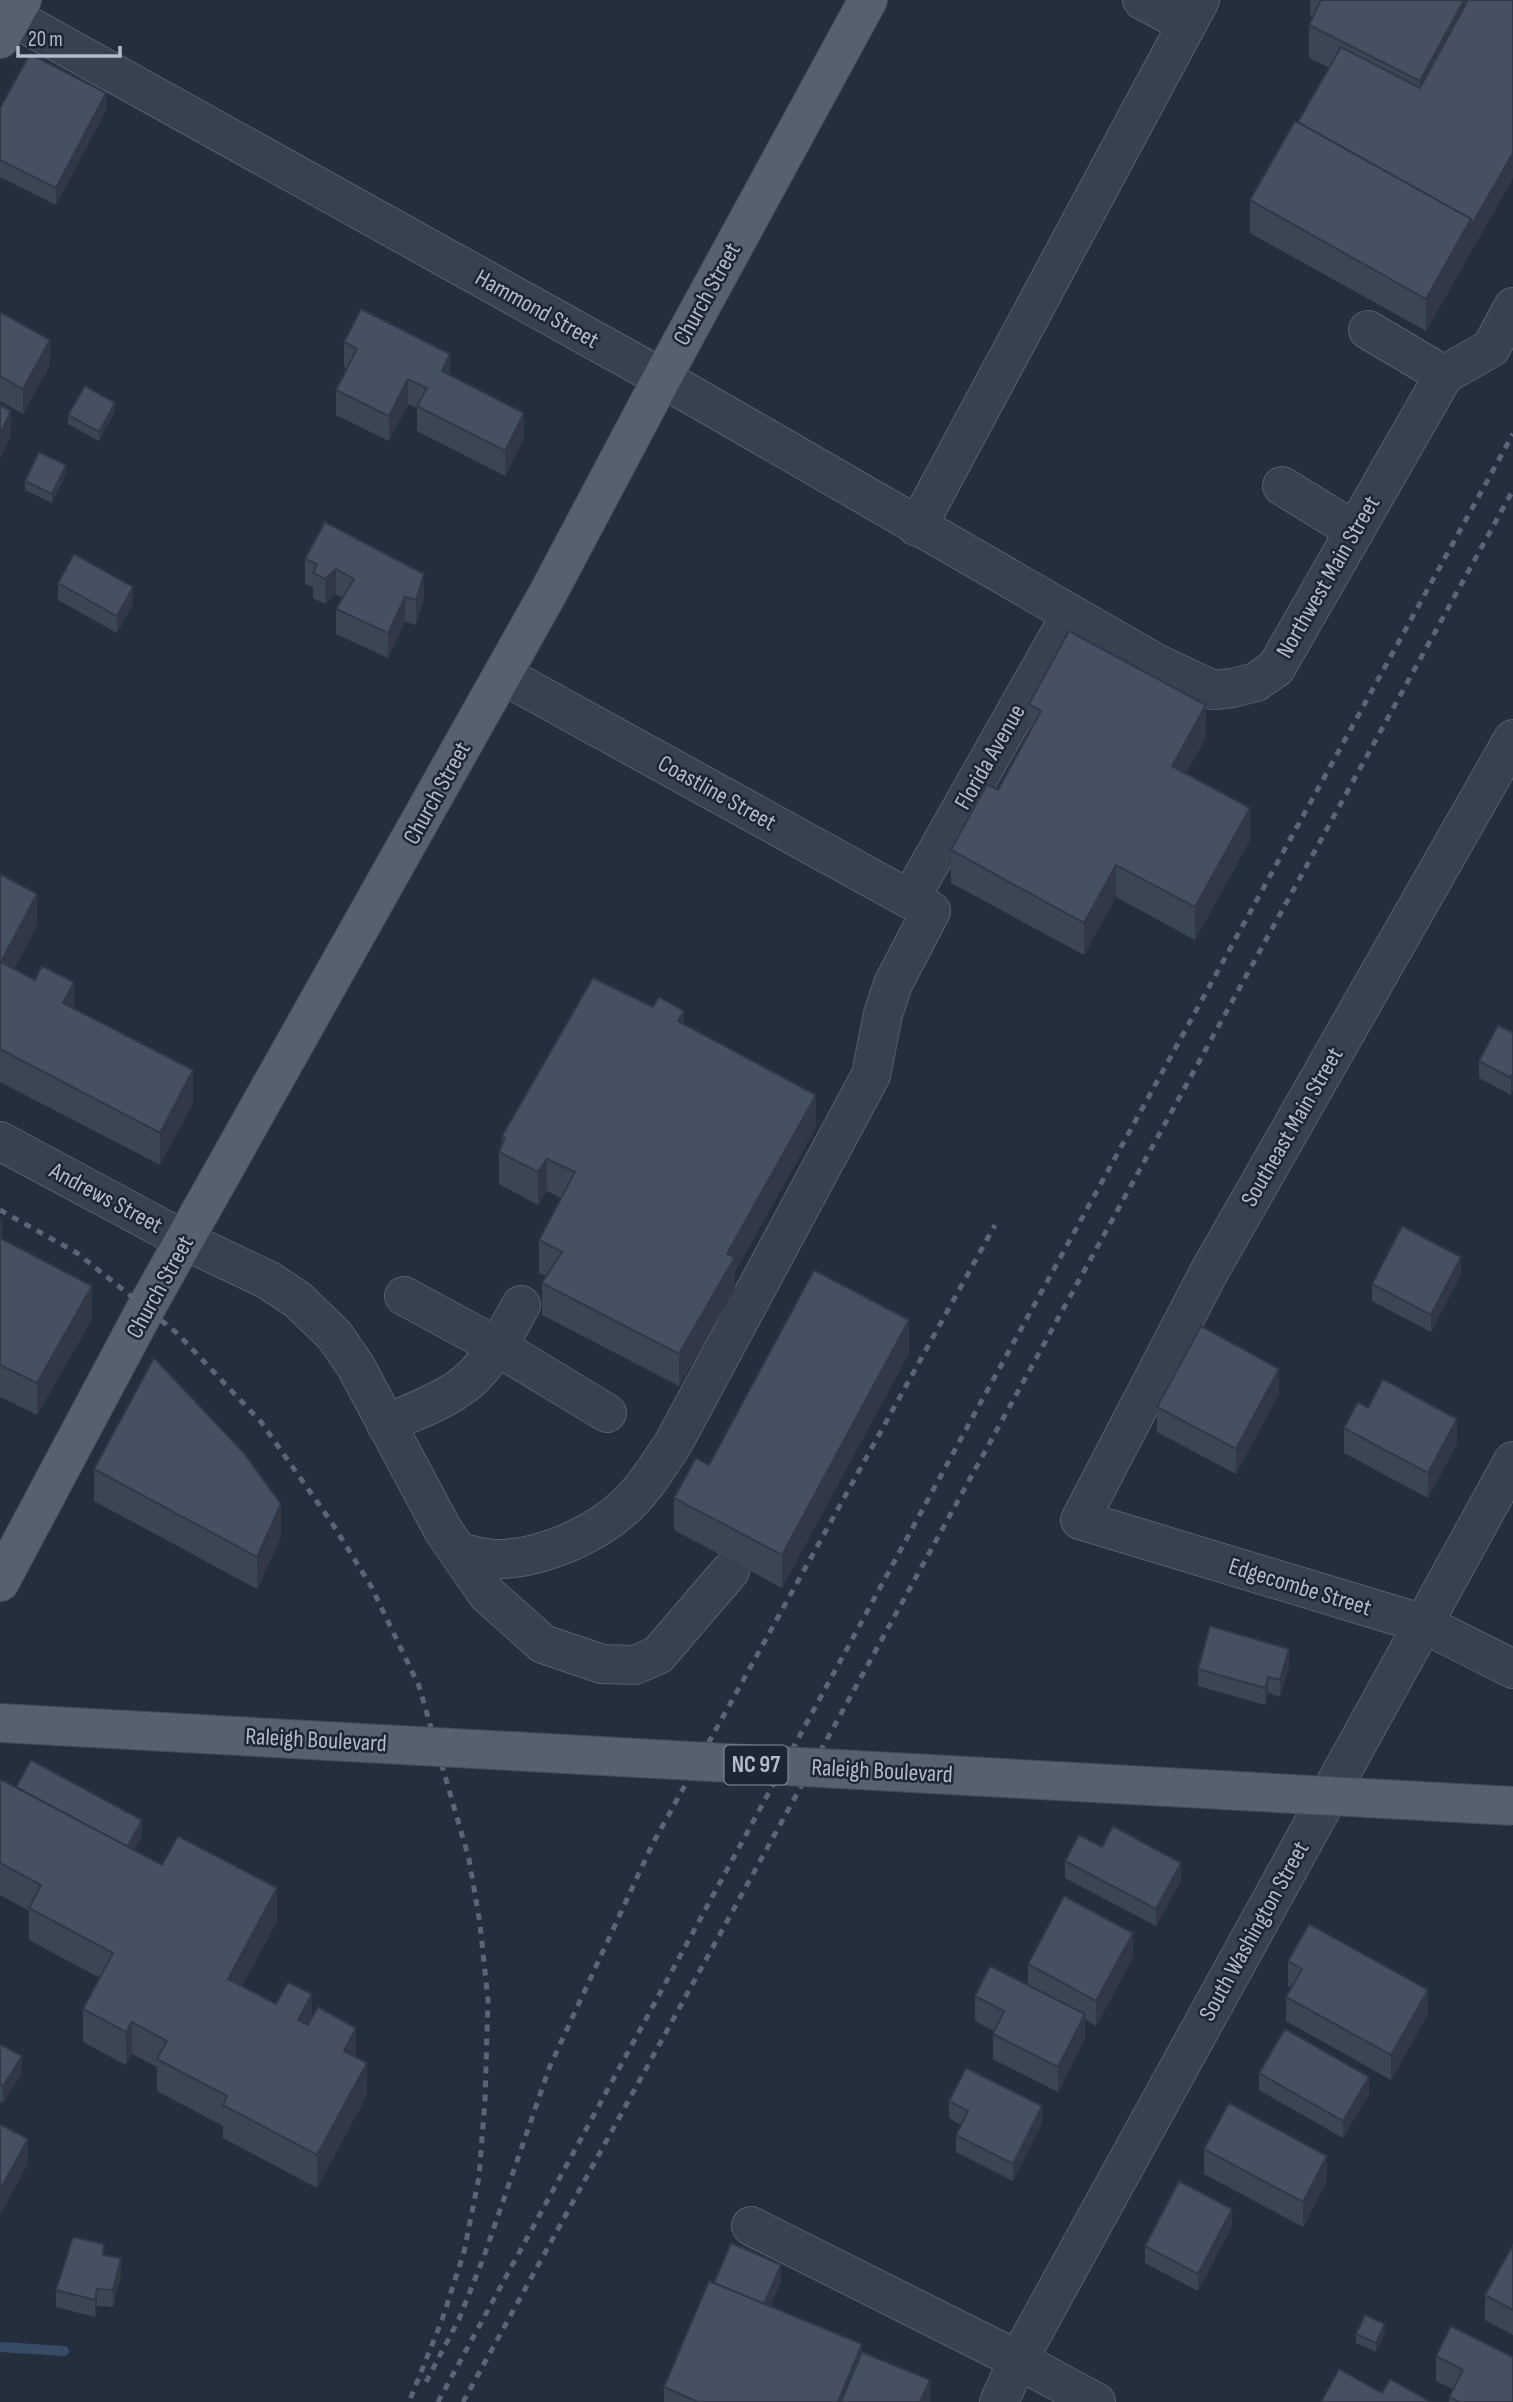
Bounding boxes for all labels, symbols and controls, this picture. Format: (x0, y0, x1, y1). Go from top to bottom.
scale bar (18, 14, 119, 58)
text: 20 m (28, 27, 63, 52)
street label: Church Street (667, 238, 747, 350)
street label: Hammond Street (470, 263, 604, 355)
street label: Northwest Main Street (1270, 491, 1386, 663)
street label: Florida Avenue (948, 699, 1032, 815)
street label: Church Street (397, 737, 477, 849)
street label: Coastline Street (653, 749, 781, 837)
street label: Southeast Main Street (1235, 1042, 1349, 1212)
street label: Andrews Street (44, 1156, 167, 1240)
street label: Church Street (120, 1231, 200, 1343)
street label: Edgecombe Street (1225, 1552, 1375, 1622)
street label: Raleigh Boulevard (245, 1722, 387, 1758)
road number: NC 97 (724, 1746, 788, 1784)
street label: Raleigh Boulevard (811, 1753, 953, 1789)
street label: South Washington Street (1193, 1836, 1315, 2026)

